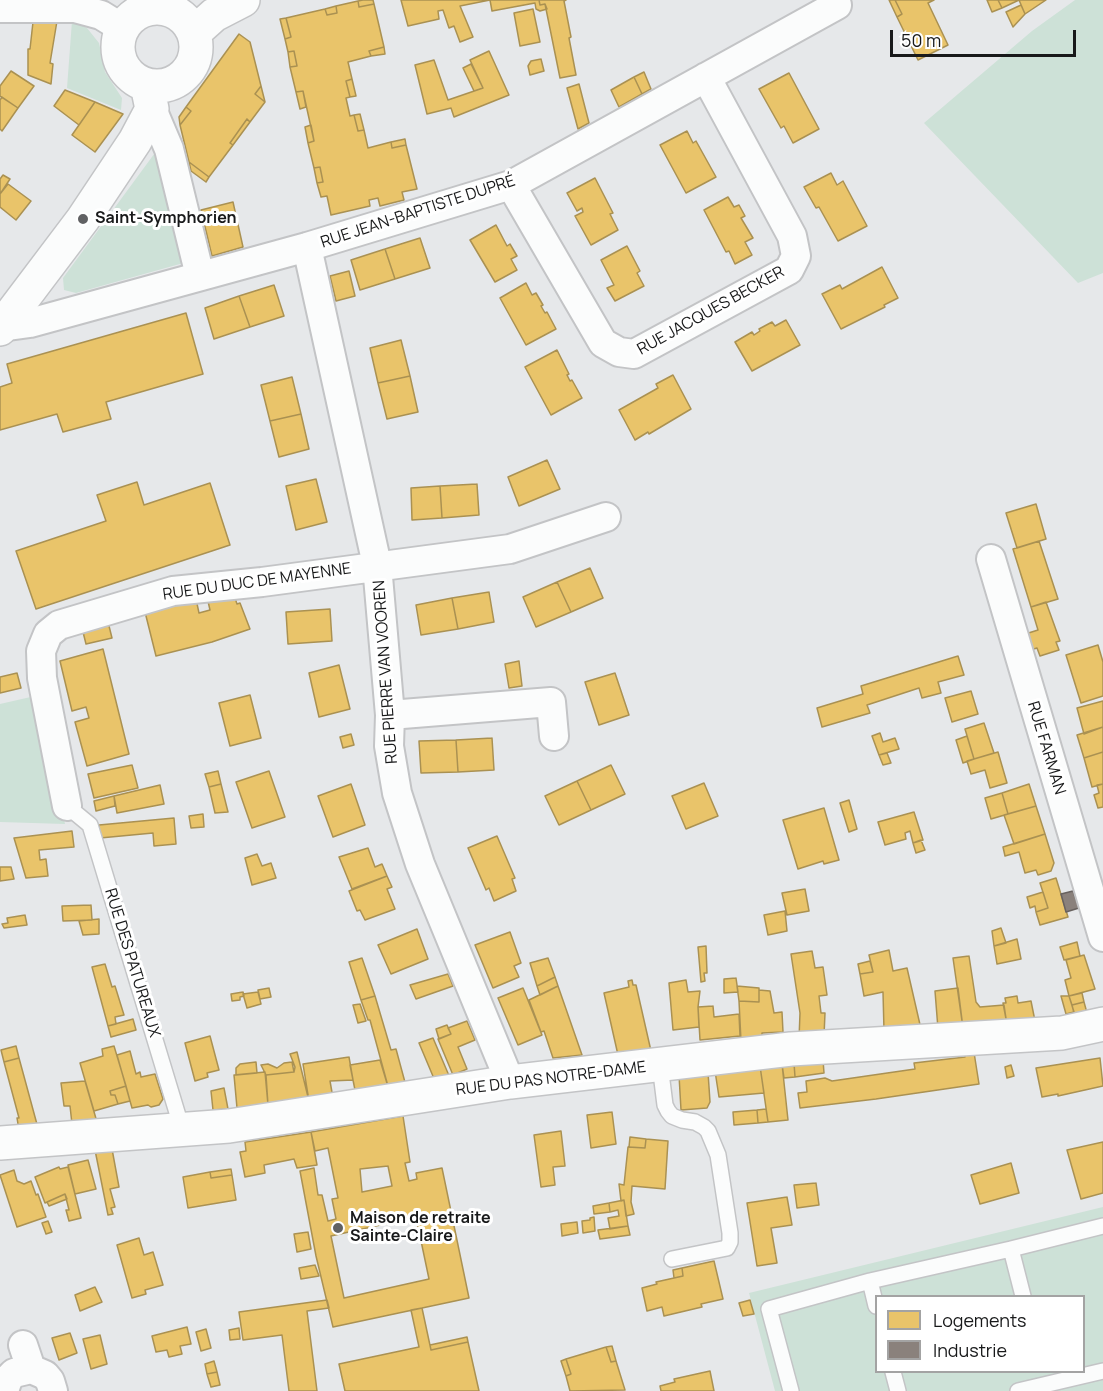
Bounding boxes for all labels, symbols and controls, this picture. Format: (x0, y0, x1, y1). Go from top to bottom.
scale bar (893, 18, 1079, 56)
text: 50 m (901, 28, 941, 52)
street label: RUE JEAN-BAPTISTE DUPRÉ (318, 171, 518, 253)
place label: Saint-Symphorien (95, 209, 237, 229)
marker: Saint-Symphorien (76, 212, 90, 226)
street label: RUE JACQUES BECKER (634, 263, 788, 359)
street label: RUE DU DUC DE MAYENNE (162, 559, 352, 605)
street label: RUE PIERRE VAN VOOREN (370, 579, 402, 765)
street label: RUE FARMAN (1023, 699, 1069, 797)
street label: RUE DES PATUREAUX (100, 886, 164, 1040)
street label: RUE DU PAS NOTRE-DAME (455, 1058, 647, 1100)
place label: Maison de retraite Sainte-Claire (350, 1209, 491, 1247)
marker: Maison de retraite Sainte-Claire (331, 1221, 345, 1235)
legend (875, 1295, 1085, 1373)
text: Logements (933, 1308, 1027, 1332)
text: Industrie (933, 1338, 1007, 1362)

